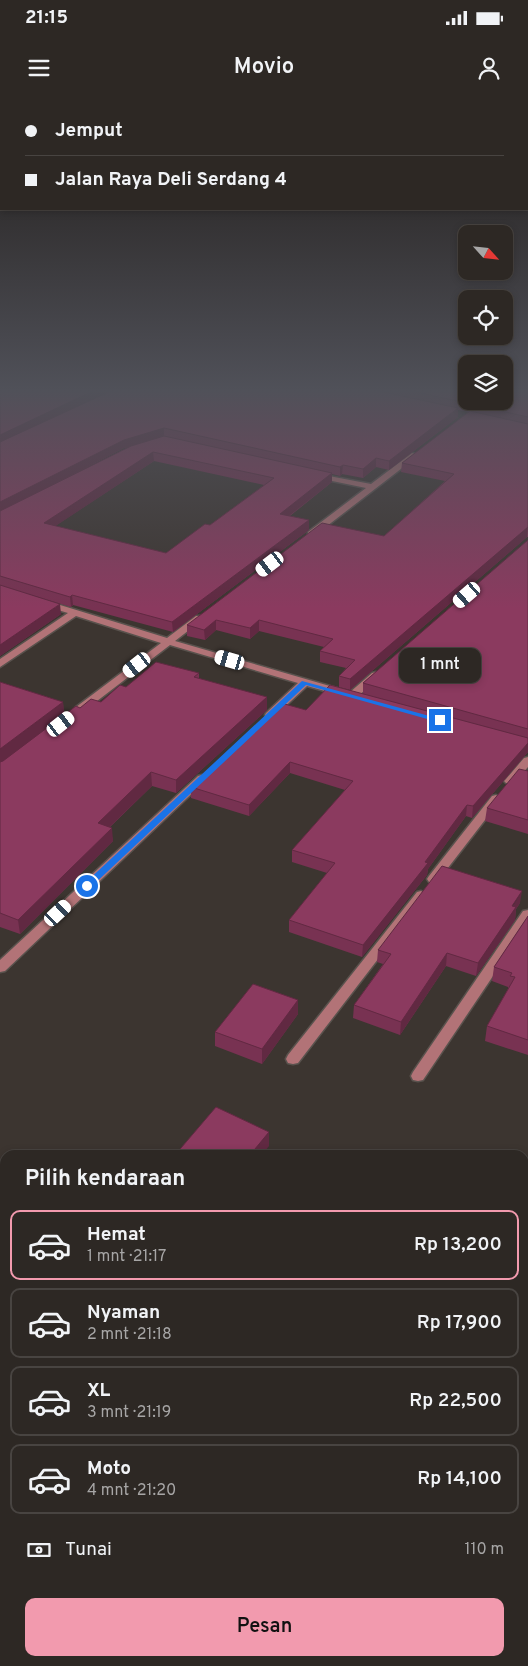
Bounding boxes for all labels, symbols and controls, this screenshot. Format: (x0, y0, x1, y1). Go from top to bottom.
text: 21:15 (25, 6, 68, 30)
icon: menu (25, 54, 53, 82)
text: Movio (234, 54, 294, 81)
icon: person (475, 54, 503, 82)
text: Jemput (55, 119, 123, 143)
text: Jalan Raya Deli Serdang 4 (55, 168, 287, 192)
north arrow (458, 225, 512, 280)
map controls (458, 225, 513, 410)
button: locate (458, 290, 513, 345)
button: layers (458, 355, 513, 410)
car (253, 549, 286, 579)
car (450, 579, 483, 611)
callout: 1 mnt (399, 648, 481, 682)
car (213, 649, 246, 671)
car (120, 650, 153, 680)
text: 1 mnt (420, 655, 460, 675)
car (44, 709, 77, 739)
route end (429, 709, 451, 731)
route start (76, 875, 98, 897)
car (41, 897, 74, 929)
text: Pilih kendaraan (25, 1166, 185, 1193)
icon: car (27, 1223, 72, 1268)
text: Hemat (87, 1223, 146, 1247)
text: Rp 13,200 (414, 1233, 502, 1257)
text: 1 mnt · 21:17 (87, 1247, 166, 1267)
icon: car (27, 1301, 72, 1346)
text: Nyaman (87, 1301, 160, 1325)
text: Rp 17,900 (417, 1311, 502, 1335)
text: 2 mnt · 21:18 (87, 1325, 172, 1345)
icon: car (27, 1379, 72, 1424)
text: XL (87, 1379, 110, 1403)
text: Rp 22,500 (409, 1389, 502, 1413)
text: 3 mnt · 21:19 (87, 1403, 171, 1423)
icon: car (27, 1457, 72, 1502)
text: Moto (87, 1457, 131, 1481)
text: Rp 14,100 (417, 1467, 502, 1491)
text: 4 mnt · 21:20 (87, 1481, 176, 1501)
icon: cash (25, 1536, 53, 1564)
text: Tunai (65, 1538, 112, 1562)
text: 110 m (464, 1540, 504, 1560)
button: Pesan (25, 1598, 504, 1656)

